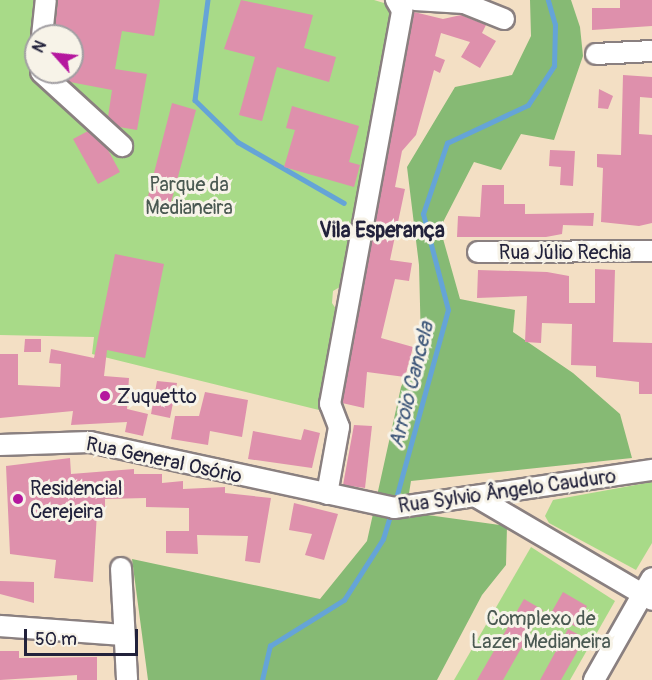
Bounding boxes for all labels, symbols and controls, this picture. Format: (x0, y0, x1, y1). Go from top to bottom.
north arrow (24, 24, 84, 84)
text: N (28, 37, 51, 56)
park label: Parque da Medianeira (145, 172, 233, 219)
district label: Vila Esperança (319, 218, 445, 244)
street label: Rua Júlio Rechia (499, 240, 631, 264)
water label: Arroio Cancela (384, 319, 440, 451)
place label: Zuquetto (117, 384, 197, 408)
marker: Zuquetto (98, 389, 112, 403)
street label: Rua General Osório (84, 432, 244, 488)
street label: Rua Sylvio Ângelo Cauduro (397, 464, 617, 518)
place label: Residencial Cerejeira (30, 476, 122, 523)
marker: Residencial Cerejeira (11, 492, 25, 506)
park label: Complexo de Lazer Medianeira (471, 606, 611, 653)
scale bar (27, 617, 141, 655)
text: 50 m (35, 628, 77, 651)

